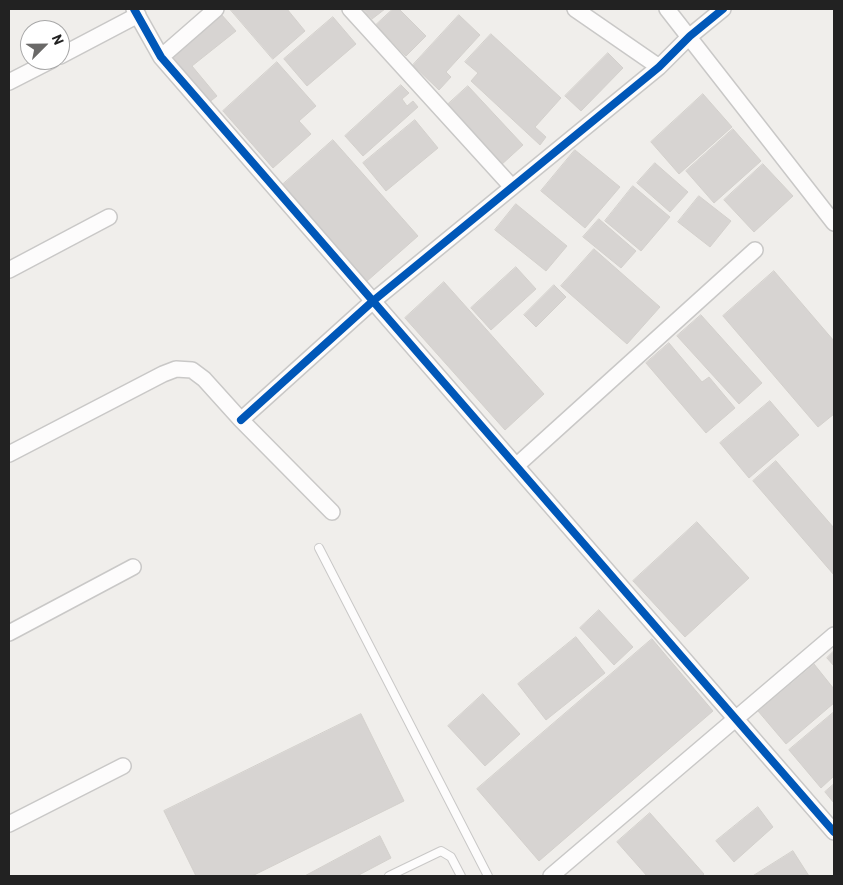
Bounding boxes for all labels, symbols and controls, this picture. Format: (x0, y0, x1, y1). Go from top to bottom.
north arrow (20, 20, 70, 70)
text: N (49, 32, 68, 47)

